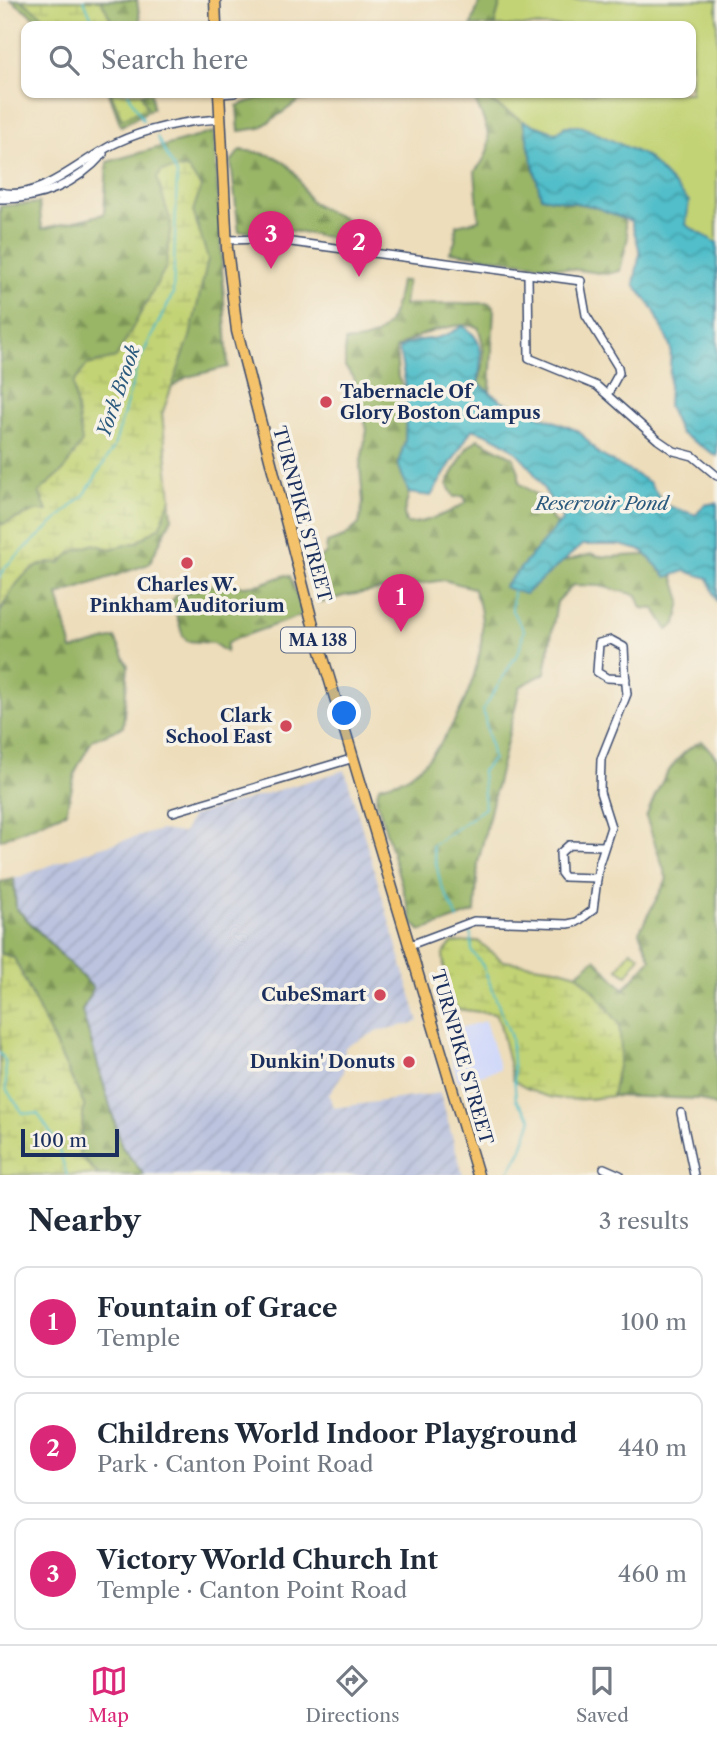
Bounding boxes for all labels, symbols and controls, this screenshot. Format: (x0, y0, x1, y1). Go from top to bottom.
search box (21, 21, 696, 98)
icon: search (45, 41, 83, 79)
text: Search here (101, 44, 248, 76)
pin: 3 (248, 211, 294, 269)
pin: 2 (336, 219, 382, 277)
water label: York Brook (92, 342, 145, 440)
place label: Tabernacle Of Glory Boston Campus (340, 381, 541, 424)
marker: Tabernacle Of Glory Boston Campus (318, 394, 334, 410)
street label: TURNPIKE STREET (268, 424, 336, 605)
water label: Reservoir Pond (533, 492, 670, 515)
marker: Charles W. Pinkham Auditorium (179, 555, 195, 571)
place label: Charles W. Pinkham Auditorium (89, 574, 285, 617)
pin: 1 (378, 574, 424, 632)
road number: MA 138 (281, 628, 355, 652)
your location (327, 696, 361, 730)
place label: Clark School East (166, 705, 273, 748)
marker: Clark School East (278, 718, 294, 734)
street label: TURNPIKE STREET (426, 967, 498, 1147)
place label: CubeSmart (261, 984, 367, 1006)
marker: CubeSmart (372, 987, 388, 1003)
place label: Dunkin' Donuts (250, 1051, 395, 1073)
marker: Dunkin' Donuts (401, 1054, 417, 1070)
scale bar (21, 1126, 119, 1158)
text: 100 m (32, 1129, 87, 1152)
text: Nearby (28, 1202, 141, 1239)
text: 3 results (599, 1207, 689, 1235)
text: Fountain of Grace (97, 1292, 337, 1324)
text: 1 (48, 1308, 58, 1336)
text: 100 m (621, 1308, 687, 1336)
text: Temple (97, 1324, 180, 1352)
text: Childrens World Indoor Playground (97, 1418, 577, 1450)
text: 2 (46, 1434, 60, 1462)
text: 440 m (618, 1434, 687, 1462)
text: Park · Canton Point Road (97, 1450, 374, 1478)
text: Victory World Church Int (97, 1544, 438, 1576)
text: 3 (47, 1560, 60, 1588)
text: 460 m (618, 1560, 687, 1588)
text: Temple · Canton Point Road (97, 1576, 407, 1604)
tab: Map (88, 1662, 129, 1727)
tab: Directions (306, 1662, 399, 1727)
tab: Saved (576, 1662, 629, 1727)

